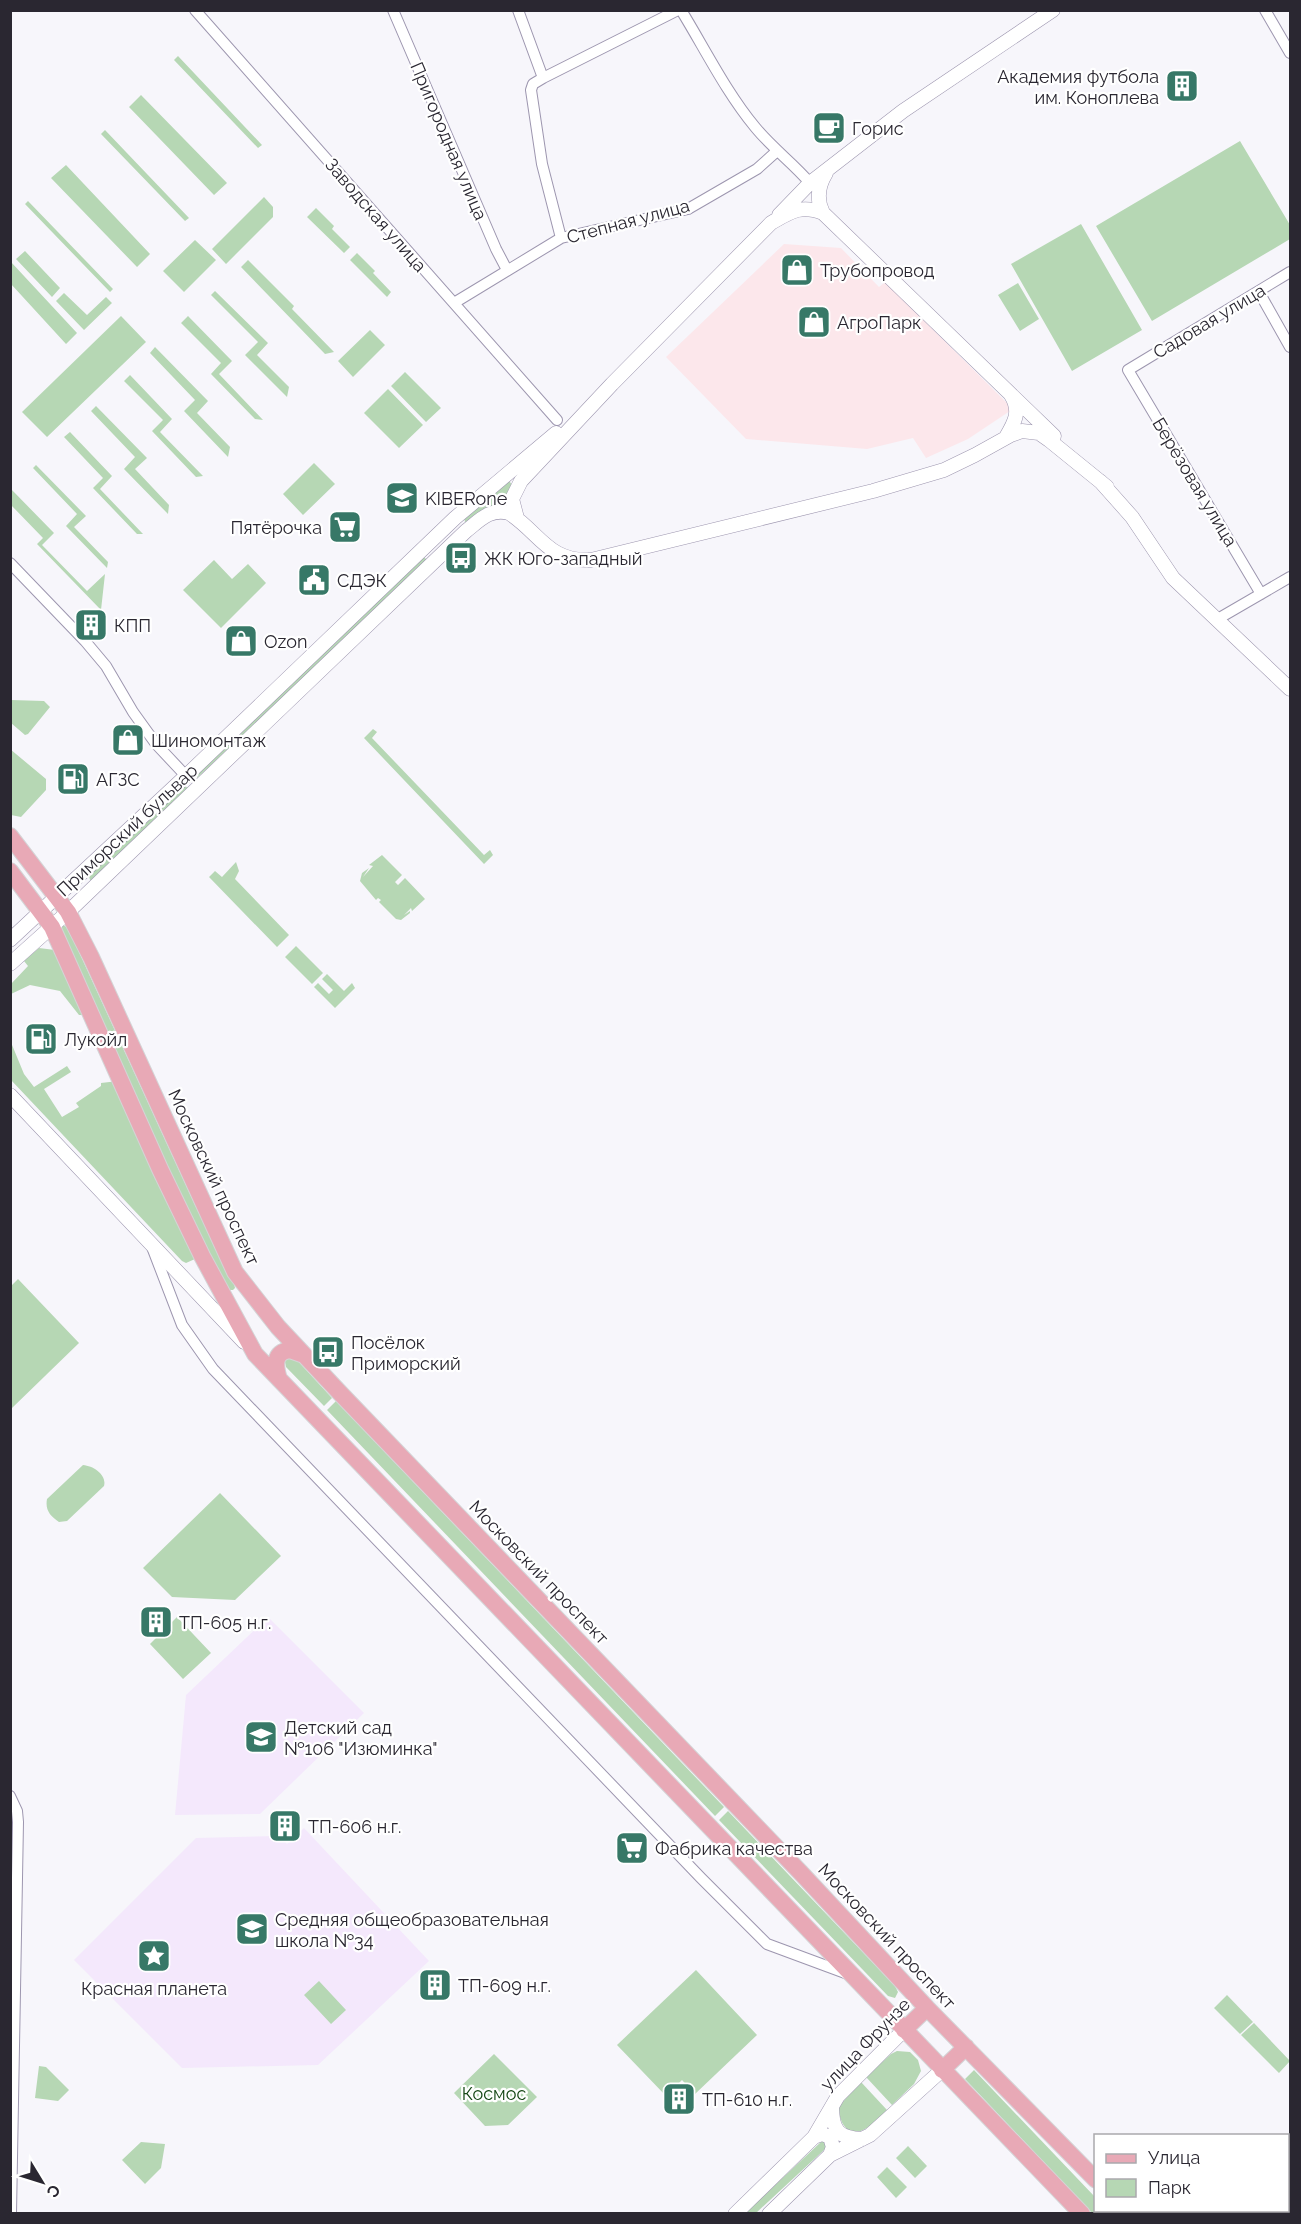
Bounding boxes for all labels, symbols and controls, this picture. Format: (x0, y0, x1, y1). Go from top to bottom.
street label: Пригородная улица (406, 59, 492, 223)
place label: Академия футбола им. Коноплева (997, 66, 1159, 108)
building icon: Академия футбола им. Коноплева (1164, 68, 1200, 104)
cafe icon: Горис (811, 110, 847, 146)
place label: Горис (852, 118, 904, 139)
street label: Заводская улица (321, 154, 431, 276)
street label: Степная улица (564, 195, 692, 247)
shop icon: Трубопровод (779, 252, 815, 288)
place label: Трубопровод (820, 260, 934, 281)
street label: Садовая улица (1149, 279, 1269, 363)
shop icon: АгроПарк (796, 304, 832, 340)
place label: АгроПарк (837, 312, 921, 333)
street label: Берёзовая улица (1148, 414, 1242, 550)
school or university icon: KIBERone (384, 480, 420, 516)
place label: KIBERone (425, 488, 508, 509)
supermarket icon: Пятёрочка (327, 509, 363, 545)
place label: Пятёрочка (230, 517, 322, 538)
bus stop icon: ЖК Юго-западный (443, 540, 479, 576)
place label: ЖК Юго-западный (484, 548, 642, 569)
public building icon: СДЭК (296, 562, 332, 598)
place label: СДЭК (337, 570, 387, 591)
building icon: КПП (73, 607, 109, 643)
place label: КПП (114, 615, 151, 636)
shop icon: Ozon (223, 623, 259, 659)
place label: Ozon (264, 631, 307, 652)
shop icon: Шиномонтаж (110, 722, 146, 758)
place label: Шиномонтаж (151, 730, 266, 751)
street label: Приморский бульвар (52, 759, 202, 901)
fuel station icon: АГЗС (55, 761, 91, 797)
place label: АГЗС (96, 769, 140, 790)
fuel station icon: Лукойл (23, 1021, 59, 1057)
place label: Лукойл (64, 1029, 127, 1050)
street label: Московский проспект (164, 1086, 264, 1269)
place label: Посёлок Приморский (351, 1332, 461, 1374)
bus stop icon: Посёлок Приморский (310, 1334, 346, 1370)
street label: Московский проспект (465, 1496, 613, 1648)
building icon: ТП-605 н.г. (138, 1604, 174, 1640)
place label: ТП-605 н.г. (179, 1612, 271, 1633)
place label: Детский сад №106 "Изюминка" (284, 1717, 437, 1759)
school or university icon: Детский сад №106 "Изюминка" (243, 1719, 279, 1755)
building icon: ТП-606 н.г. (267, 1808, 303, 1844)
place label: ТП-606 н.г. (308, 1816, 401, 1837)
supermarket icon: Фабрика качества (614, 1830, 650, 1866)
place label: Фабрика качества (655, 1838, 813, 1859)
street label: Московский проспект (814, 1859, 960, 2013)
place label: Средняя общеобразовательная школа №34 (275, 1909, 549, 1951)
school or university icon: Средняя общеобразовательная школа №34 (234, 1911, 270, 1947)
place icon: Красная планета (136, 1938, 172, 1974)
building icon: ТП-609 н.г. (417, 1967, 453, 2003)
place label: ТП-609 н.г. (458, 1975, 551, 1996)
place label: Красная планета (81, 1978, 227, 1999)
street label: улица Фрунзе (816, 1993, 915, 2094)
building icon: ТП-610 н.г. (661, 2081, 697, 2117)
park label: Космос (462, 2083, 526, 2104)
place label: ТП-610 н.г. (702, 2089, 792, 2110)
legend (1094, 2134, 1289, 2212)
text: Улица (1148, 2147, 1200, 2168)
north arrow (12, 2152, 72, 2212)
text: Парк (1148, 2177, 1191, 2198)
text: С (43, 2181, 64, 2201)

